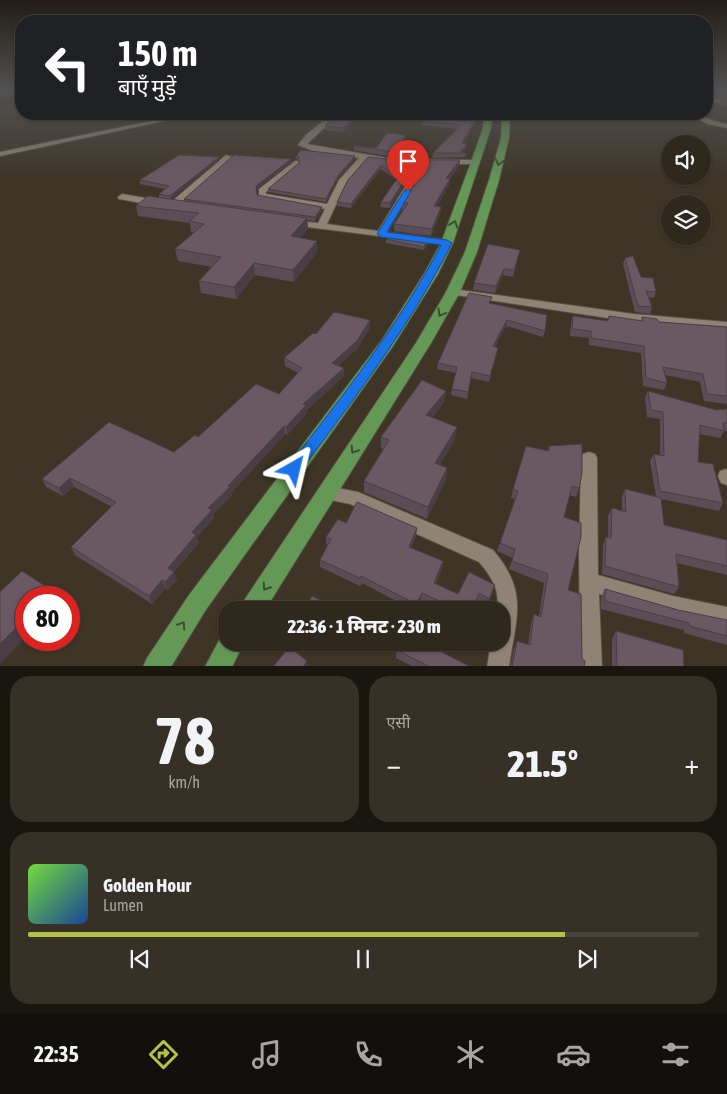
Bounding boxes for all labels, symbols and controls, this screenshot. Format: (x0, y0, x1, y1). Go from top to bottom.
text: 150 m (118, 33, 197, 73)
icon: left (35, 35, 100, 100)
text: बाएँ मुड़ें (118, 74, 176, 100)
map controls (661, 135, 711, 245)
button: sound (661, 135, 711, 185)
pin (387, 140, 429, 191)
icon: arrive (394, 147, 422, 175)
one-way arrow (494, 157, 505, 166)
button: layers (661, 195, 711, 245)
one-way arrow (448, 220, 458, 229)
one-way arrow (437, 307, 447, 316)
position arrow (267, 442, 319, 494)
one-way arrow (351, 444, 360, 454)
one-way arrow (263, 581, 272, 590)
speed limit sign: 80 (15, 586, 80, 651)
text: 22:36 · 1 मिनट · 230 m (287, 615, 441, 637)
one-way arrow (176, 622, 185, 631)
text: 78 (154, 703, 215, 778)
text: एसी (387, 713, 410, 731)
text: 21.5° (507, 742, 578, 785)
text: − (387, 748, 401, 780)
text: + (684, 748, 699, 780)
text: km/h (168, 773, 200, 791)
text: Golden Hour (103, 874, 191, 896)
text: Lumen (103, 896, 143, 914)
icon: previous (126, 945, 154, 973)
icon: pause (349, 945, 377, 973)
icon: next (573, 945, 601, 973)
icon: directions (146, 1037, 181, 1072)
icon: music (249, 1037, 284, 1072)
icon: phone (351, 1037, 386, 1072)
icon: climate (453, 1037, 488, 1072)
icon: car (556, 1037, 591, 1072)
icon: filters (658, 1037, 693, 1072)
text: 22:35 (34, 1041, 79, 1067)

